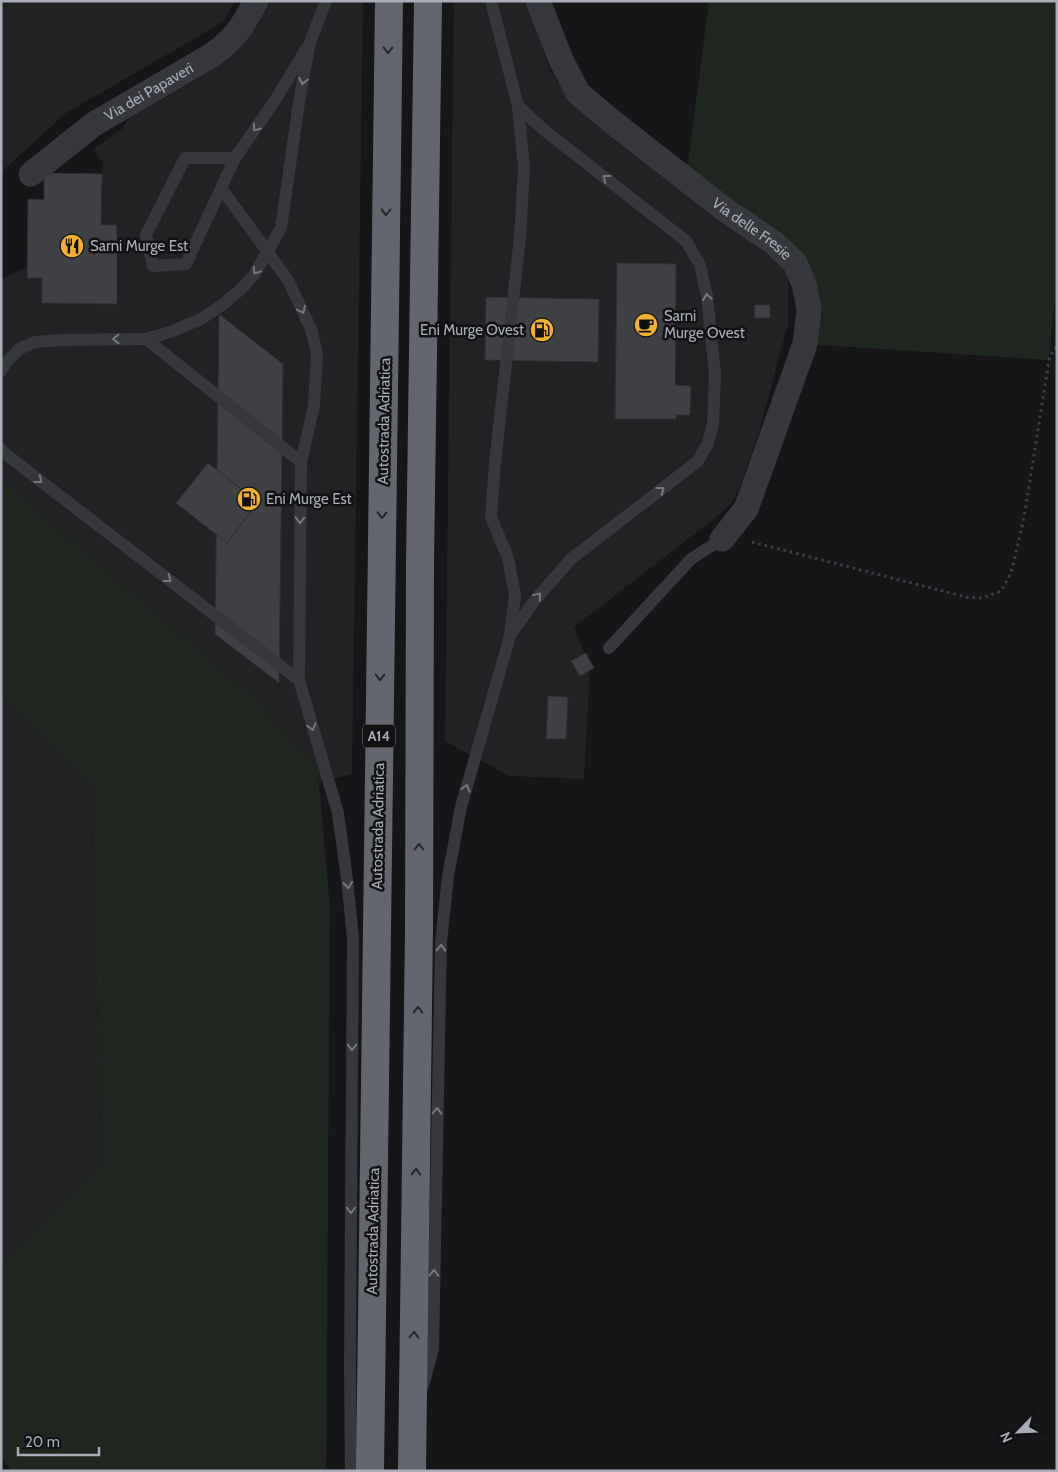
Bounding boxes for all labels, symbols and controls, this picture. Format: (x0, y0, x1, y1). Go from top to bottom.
one-way arrow (383, 46, 393, 54)
street label: Via dei Papaveri (101, 59, 197, 125)
one-way arrow (298, 77, 308, 86)
one-way arrow (253, 122, 262, 131)
one-way arrow (603, 176, 612, 184)
street label: Via delle Fresie (708, 194, 795, 264)
one-way arrow (381, 209, 391, 217)
restaurant icon: Sarni Murge Est (59, 233, 85, 259)
place label: Sarni Murge Est (90, 237, 188, 255)
one-way arrow (253, 265, 263, 274)
one-way arrow (702, 293, 712, 302)
one-way arrow (295, 304, 305, 313)
place label: Sarni Murge Ovest (664, 307, 745, 342)
cafe icon: Sarni Murge Ovest (633, 312, 659, 338)
fuel station icon: Eni Murge Ovest (529, 317, 555, 343)
place label: Eni Murge Ovest (420, 321, 524, 339)
one-way arrow (112, 334, 120, 344)
street label: Autostrada Adriatica (374, 357, 394, 485)
one-way arrow (33, 474, 43, 483)
fuel station icon: Eni Murge Est (236, 486, 262, 512)
one-way arrow (655, 488, 664, 496)
place label: Eni Murge Est (266, 490, 352, 508)
one-way arrow (377, 512, 387, 519)
one-way arrow (295, 516, 305, 524)
one-way arrow (162, 574, 171, 583)
one-way arrow (533, 593, 542, 602)
one-way arrow (375, 674, 385, 682)
one-way arrow (307, 722, 317, 731)
road number: A14 (363, 724, 395, 748)
street label: Autostrada Adriatica (368, 762, 388, 890)
one-way arrow (460, 784, 471, 793)
one-way arrow (414, 843, 424, 850)
one-way arrow (342, 881, 353, 889)
one-way arrow (436, 944, 446, 952)
one-way arrow (412, 1005, 423, 1013)
one-way arrow (347, 1044, 357, 1052)
one-way arrow (432, 1107, 442, 1114)
street label: Autostrada Adriatica (363, 1167, 383, 1295)
one-way arrow (410, 1168, 421, 1176)
one-way arrow (346, 1206, 356, 1214)
one-way arrow (429, 1269, 439, 1277)
one-way arrow (408, 1330, 419, 1338)
north arrow (993, 1407, 1043, 1457)
scale bar (18, 1424, 99, 1456)
text: N (996, 1429, 1016, 1445)
text: 20 m (25, 1433, 60, 1451)

